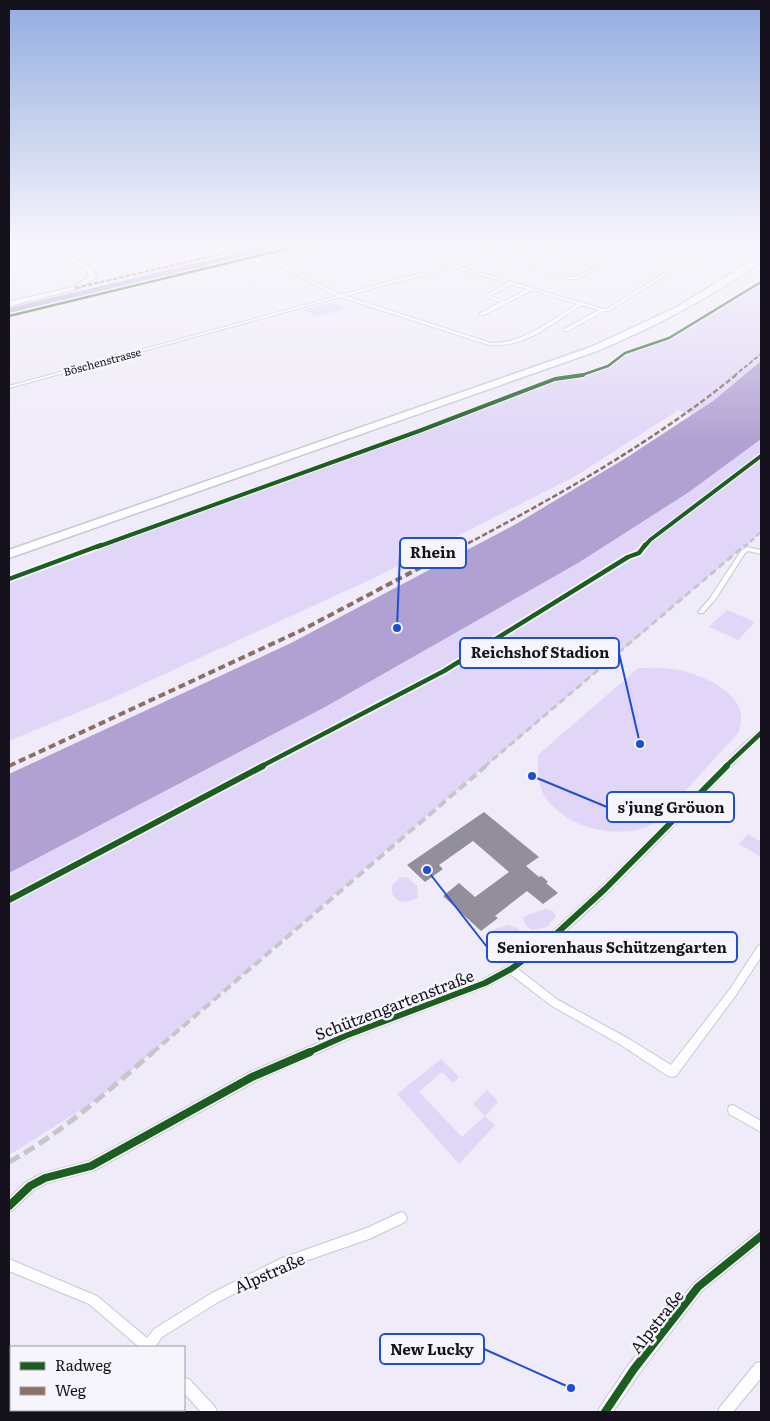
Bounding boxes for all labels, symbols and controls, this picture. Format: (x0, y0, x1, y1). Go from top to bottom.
street label: Böschenstrasse (61, 343, 143, 379)
callout: Rhein (400, 538, 466, 568)
text: Rhein (410, 540, 456, 563)
callout: Reichshof Stadion (460, 638, 619, 668)
text: Reichshof Stadion (471, 640, 610, 663)
callout: s'jung Gröuon (607, 792, 734, 822)
text: s'jung Gröuon (617, 795, 725, 818)
callout: Seniorenhaus Schützengarten (487, 932, 737, 962)
text: Seniorenhaus Schützengarten (497, 935, 727, 958)
street label: Schützengartenstraße (311, 963, 477, 1045)
street label: Alpstraße (230, 1246, 308, 1298)
street label: Alpstraße (623, 1284, 689, 1358)
callout: New Lucky (380, 1334, 484, 1364)
text: New Lucky (390, 1337, 475, 1360)
legend (10, 1346, 185, 1411)
text: Radweg (55, 1353, 112, 1376)
text: Weg (55, 1378, 87, 1401)

